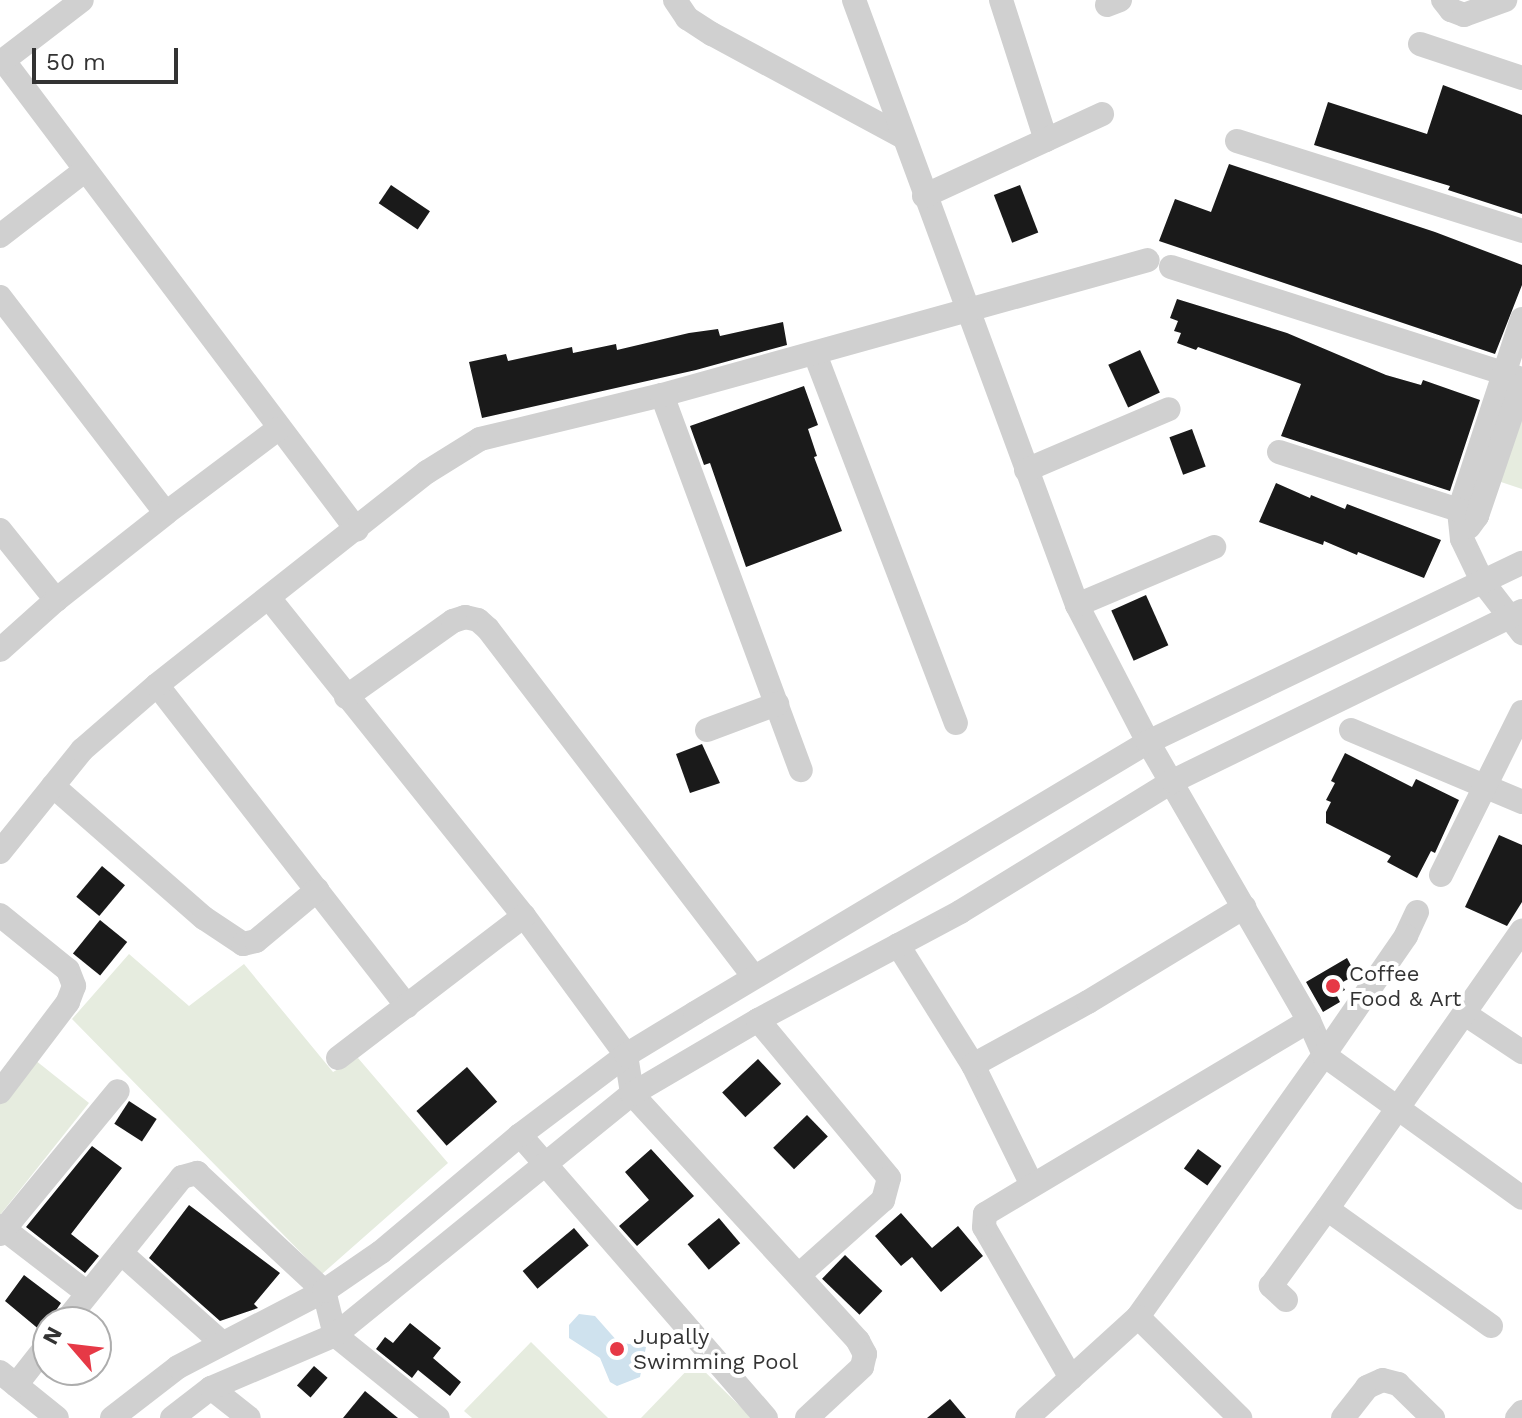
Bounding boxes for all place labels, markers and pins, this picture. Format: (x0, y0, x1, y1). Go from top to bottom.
place label: Coffee Food & Art (1349, 960, 1462, 1012)
marker: Coffee Food & Art (1324, 977, 1342, 995)
place label: Jupally Swimming Pool (633, 1323, 798, 1374)
marker: Jupally Swimming Pool (608, 1340, 626, 1358)

